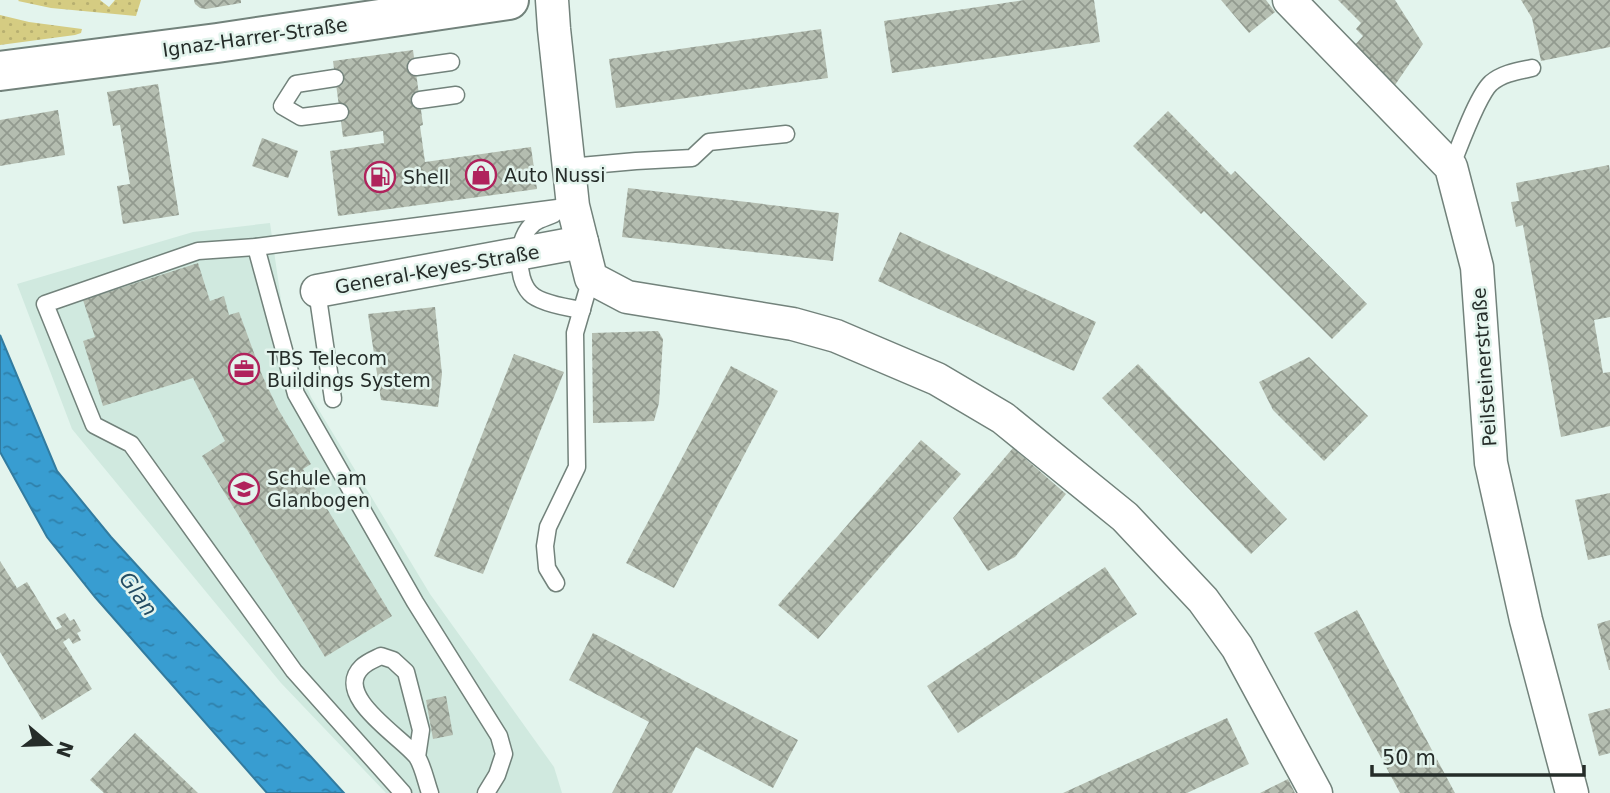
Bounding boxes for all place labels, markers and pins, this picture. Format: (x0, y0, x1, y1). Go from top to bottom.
shop icon: Auto Nussi (464, 158, 498, 192)
fuel station icon: Shell (363, 160, 397, 194)
place label: Auto Nussi (504, 164, 606, 186)
place label: Shell (403, 166, 449, 188)
place label: TBS Telecom Buildings System (266, 347, 431, 391)
office icon: TBS Telecom Buildings System (227, 352, 261, 386)
place label: Schule am Glanbogen (267, 467, 370, 511)
school or university icon: Schule am Glanbogen (227, 472, 261, 506)

